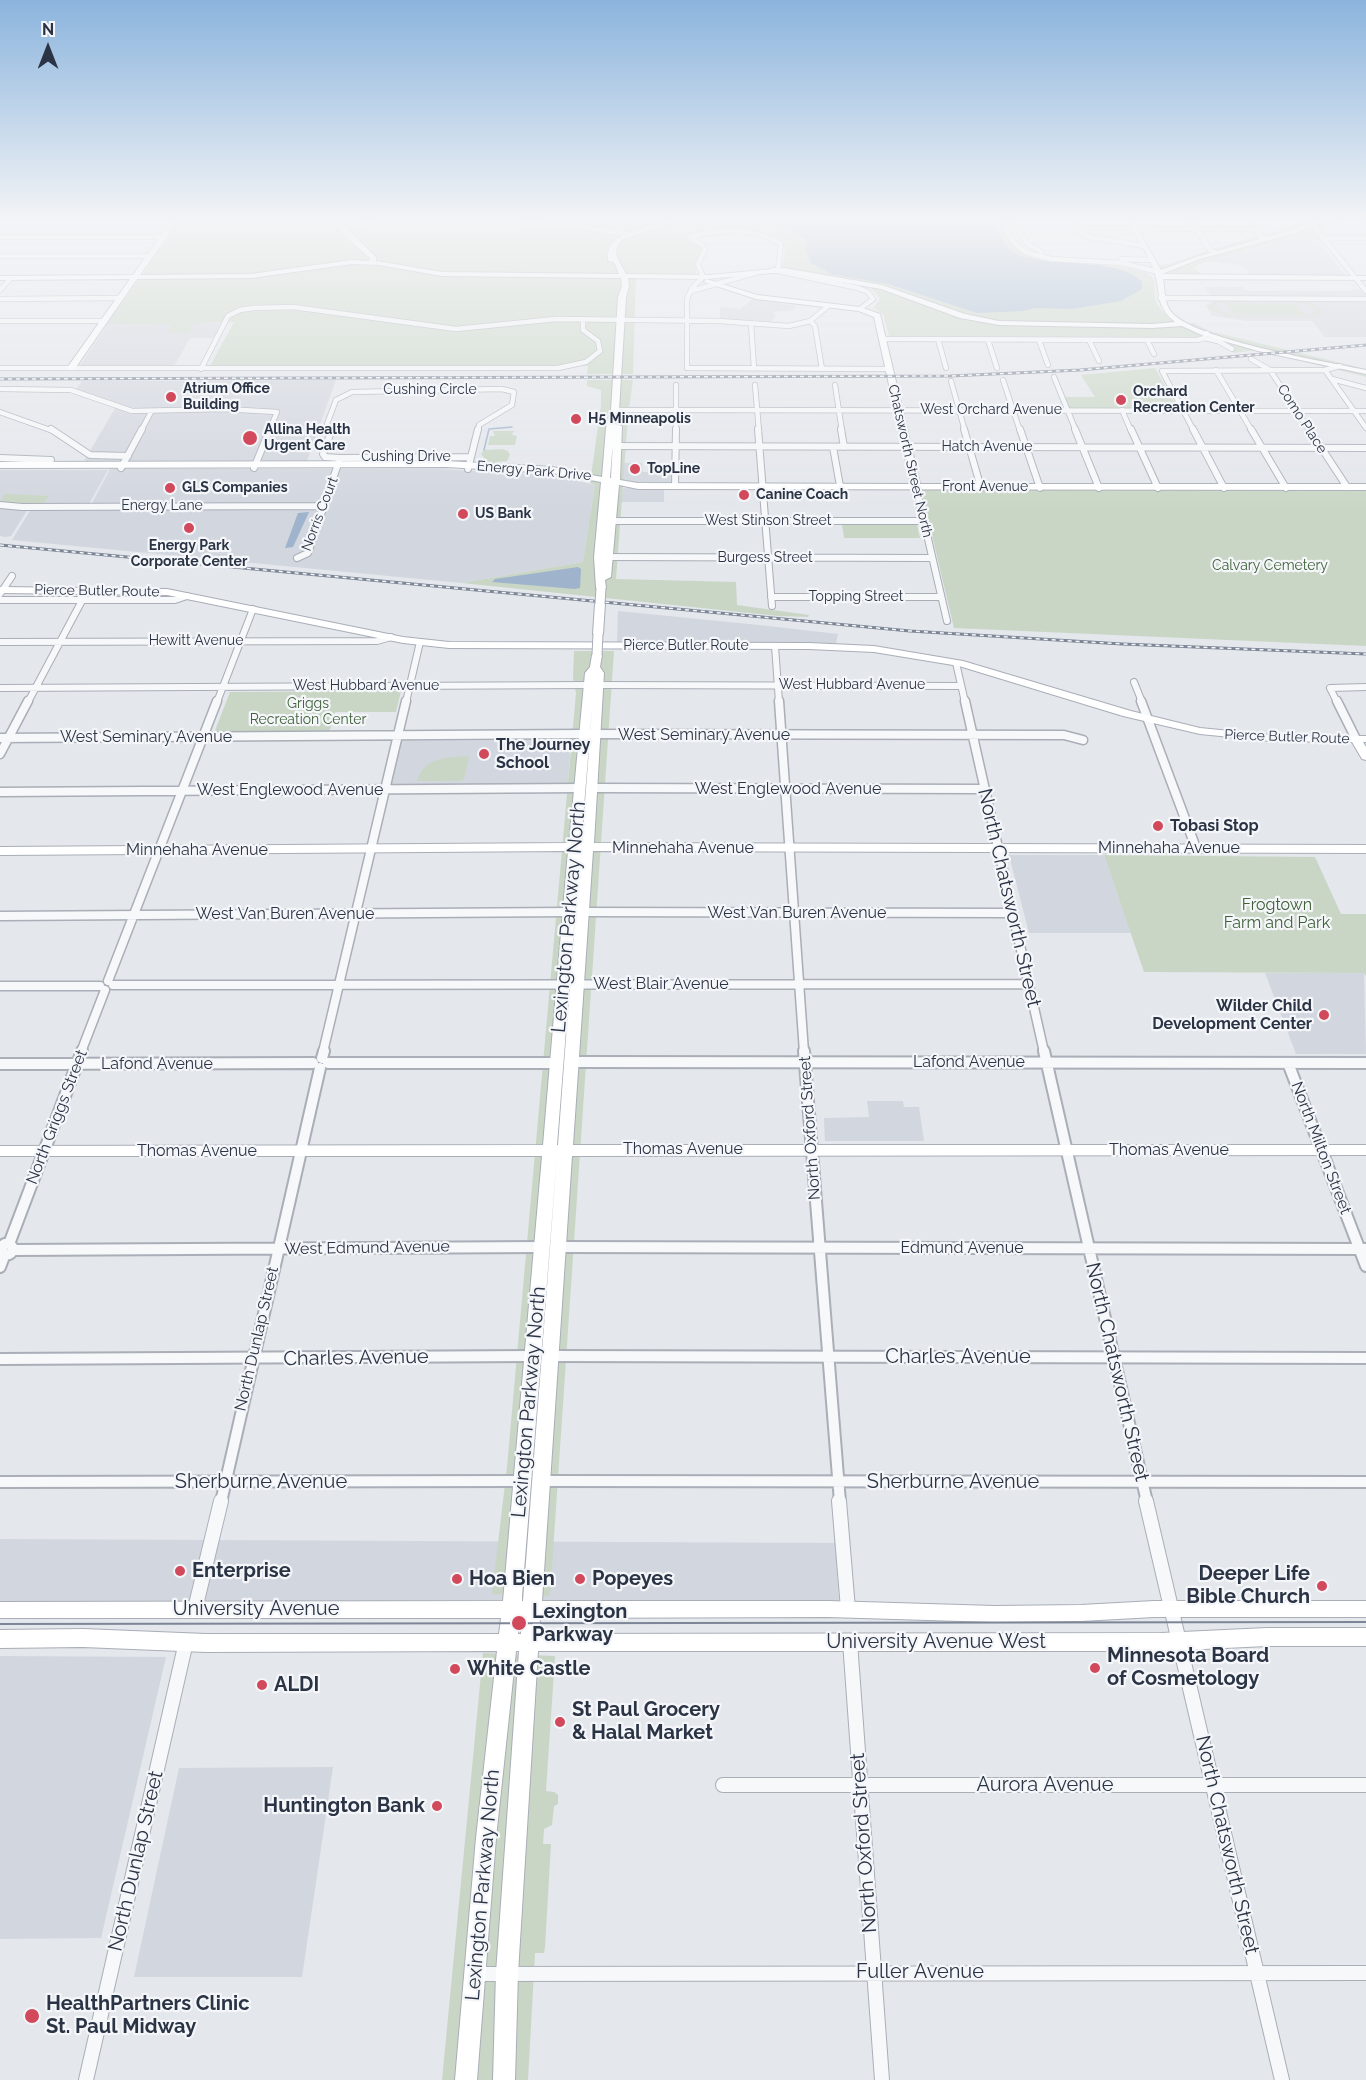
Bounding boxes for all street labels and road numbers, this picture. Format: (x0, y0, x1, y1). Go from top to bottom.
street label: Como Place (1274, 381, 1330, 457)
street label: Cushing Circle (383, 382, 477, 398)
street label: Chatsworth Street North (884, 383, 936, 539)
street label: West Orchard Avenue (920, 402, 1062, 418)
street label: Hatch Avenue (942, 439, 1032, 455)
street label: Cushing Drive (361, 449, 451, 465)
street label: Energy Park Drive (476, 458, 592, 484)
street label: Norris Court (298, 475, 342, 553)
street label: Front Avenue (942, 479, 1028, 495)
street label: Energy Lane (121, 498, 203, 514)
street label: West Stinson Street (705, 513, 831, 529)
street label: Burgess Street (717, 550, 813, 566)
street label: Pierce Butler Route (34, 582, 160, 600)
street label: Topping Street (809, 589, 903, 605)
street label: Hewitt Avenue (149, 633, 243, 649)
street label: Pierce Butler Route (623, 638, 749, 654)
street label: West Hubbard Avenue (779, 677, 925, 693)
street label: West Hubbard Avenue (293, 678, 439, 694)
street label: West Seminary Avenue (618, 725, 790, 745)
street label: Pierce Butler Route (1224, 726, 1350, 748)
street label: West Seminary Avenue (60, 727, 232, 747)
street label: West Englewood Avenue (695, 779, 881, 799)
street label: West Englewood Avenue (197, 780, 383, 800)
street label: North Chatsworth Street (972, 786, 1046, 1010)
street label: Lexington Parkway North (547, 800, 591, 1034)
street label: Minnehaha Avenue (612, 838, 754, 858)
street label: Minnehaha Avenue (1098, 838, 1240, 858)
street label: Minnehaha Avenue (126, 840, 268, 860)
street label: West Van Buren Avenue (708, 903, 886, 923)
street label: West Van Buren Avenue (196, 904, 374, 924)
street label: West Blair Avenue (593, 974, 729, 994)
street label: North Griggs Street (22, 1047, 92, 1187)
street label: Lafond Avenue (913, 1052, 1025, 1072)
street label: Lafond Avenue (101, 1054, 213, 1074)
street label: North Oxford Street (795, 1055, 825, 1201)
street label: North Milton Street (1287, 1079, 1355, 1217)
street label: Thomas Avenue (623, 1139, 743, 1159)
street label: Thomas Avenue (1109, 1140, 1229, 1160)
street label: Thomas Avenue (137, 1141, 257, 1161)
street label: West Edmund Avenue (284, 1237, 450, 1259)
street label: Edmund Avenue (900, 1238, 1024, 1258)
street label: North Chatsworth Street (1080, 1260, 1154, 1484)
street label: North Dunlap Street (231, 1265, 283, 1413)
street label: Lexington Parkway North (507, 1285, 551, 1519)
street label: Charles Avenue (283, 1345, 429, 1371)
street label: Charles Avenue (885, 1345, 1031, 1369)
street label: Sherburne Avenue (175, 1470, 347, 1494)
street label: Sherburne Avenue (867, 1470, 1039, 1494)
street label: University Avenue (173, 1597, 339, 1621)
street label: University Avenue West (826, 1630, 1046, 1654)
street label: North Chatsworth Street (1190, 1733, 1264, 1957)
street label: North Oxford Street (846, 1752, 882, 1934)
street label: North Dunlap Street (104, 1768, 168, 1954)
street label: Lexington Parkway North (461, 1768, 505, 2002)
street label: Aurora Avenue (977, 1773, 1113, 1797)
street label: Fuller Avenue (856, 1960, 984, 1984)

